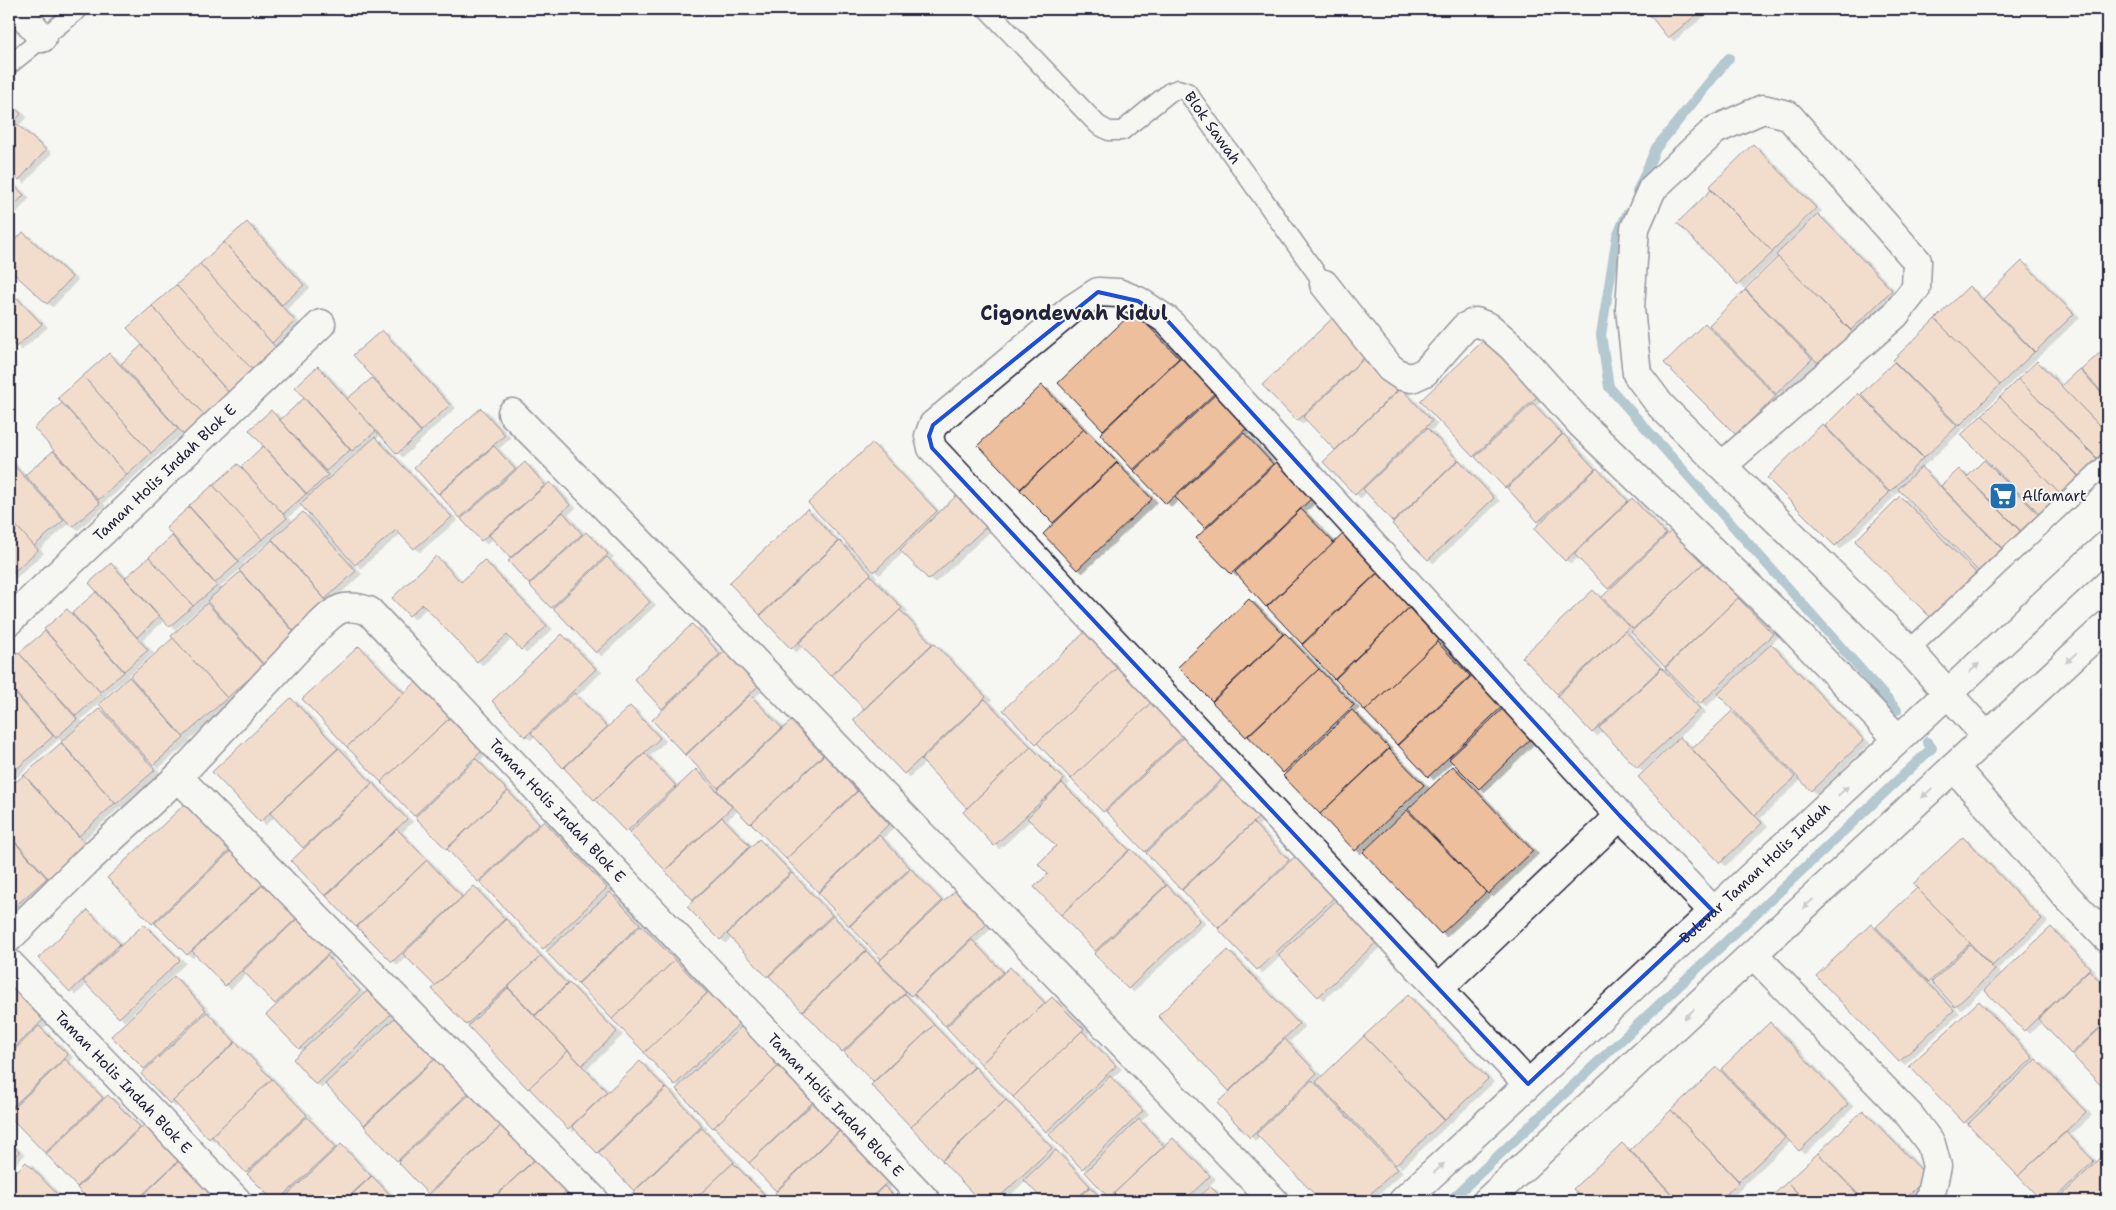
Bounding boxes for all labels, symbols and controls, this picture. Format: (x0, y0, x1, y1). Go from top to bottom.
street label: Blok Sawah (1180, 87, 1245, 168)
district label: Cigondewah Kidul (980, 300, 1168, 326)
street label: Taman Holis Indah Blok E (89, 400, 241, 546)
supermarket icon: Alfamart (1988, 481, 2018, 511)
place label: Alfamart (2022, 486, 2087, 506)
one-way arrow (2066, 652, 2078, 664)
one-way arrow (1968, 662, 1980, 674)
street label: Taman Holis Indah Blok E (485, 734, 630, 886)
one-way arrow (1836, 785, 1848, 797)
one-way arrow (1921, 787, 1933, 799)
street label: Bulevar Taman Holis Indah (1675, 798, 1834, 948)
one-way arrow (1803, 898, 1815, 910)
street label: Taman Holis Indah Blok E (50, 1007, 196, 1158)
one-way arrow (1684, 1008, 1696, 1020)
street label: Taman Holis Indah Blok E (763, 1029, 908, 1181)
one-way arrow (1550, 1050, 1562, 1062)
one-way arrow (1432, 1162, 1444, 1174)

